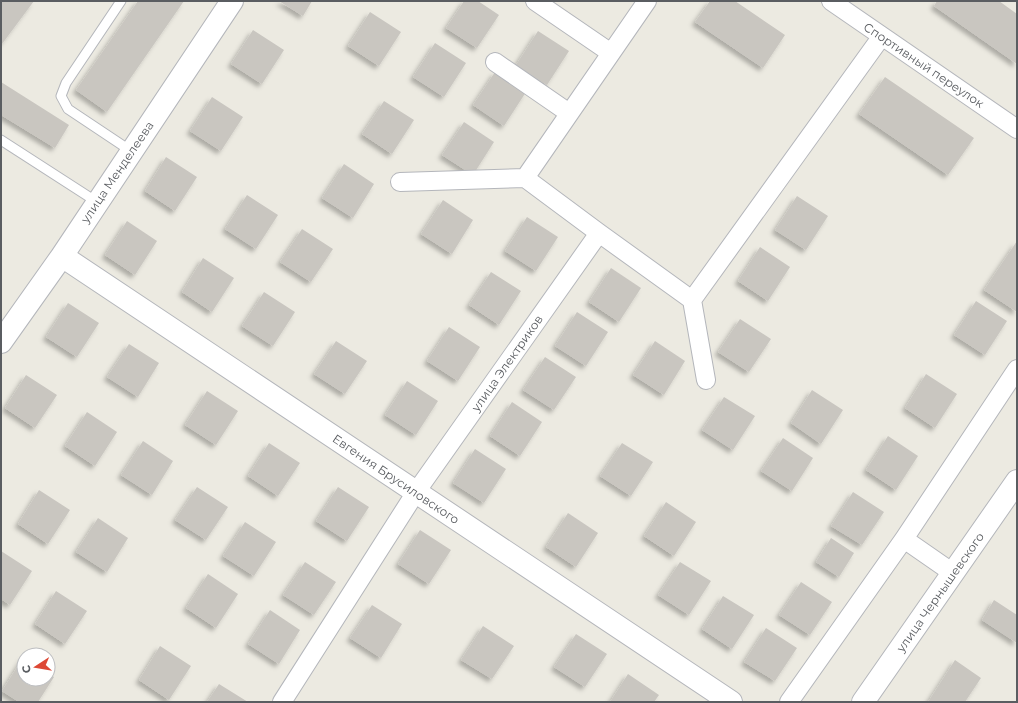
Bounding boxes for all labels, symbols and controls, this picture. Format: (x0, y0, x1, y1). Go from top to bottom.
street label: Спортивный переулок (861, 19, 987, 111)
street label: улица Менделеева (77, 118, 157, 227)
street label: улица Электриков (467, 312, 546, 415)
street label: Евгения Брусиловского (330, 431, 463, 527)
street label: улица Чернышевского (892, 529, 987, 655)
north arrow (16, 647, 56, 687)
text: С (19, 664, 34, 674)

